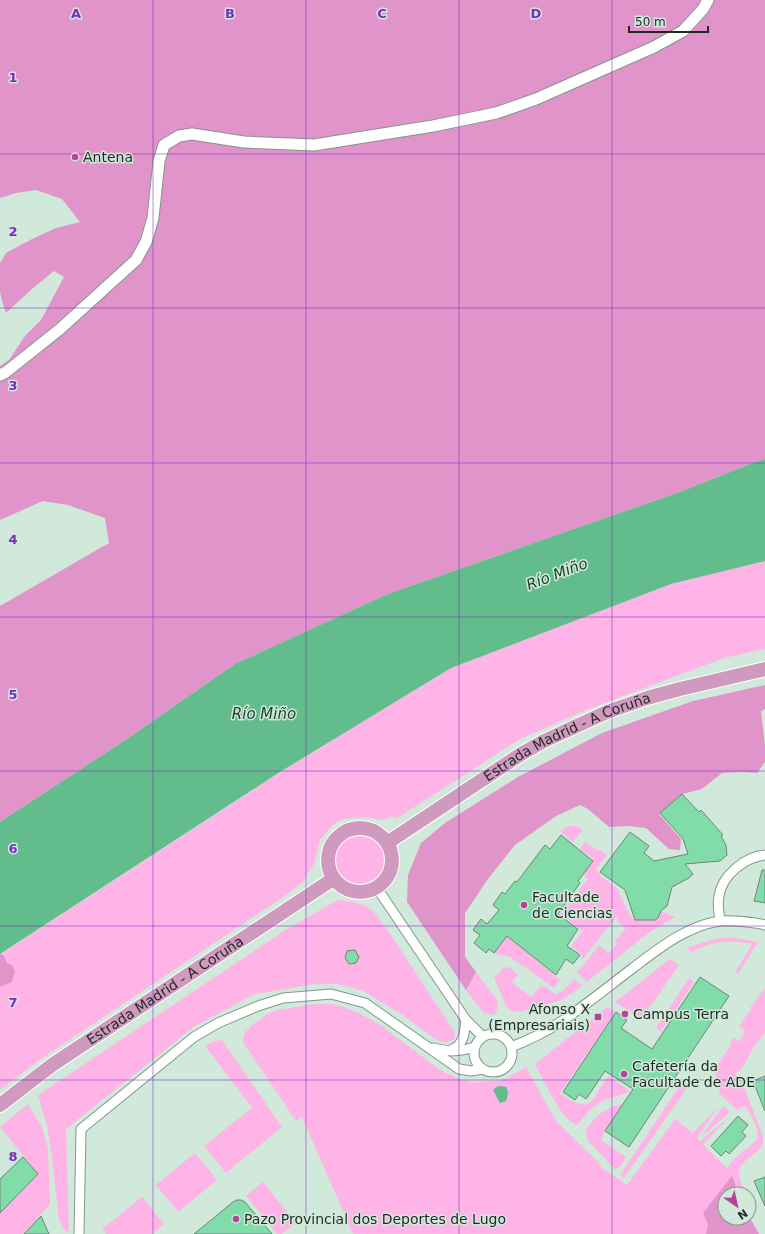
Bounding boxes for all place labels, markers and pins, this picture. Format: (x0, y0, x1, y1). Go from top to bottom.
place label: Antena (83, 149, 133, 165)
marker: Antena (70, 152, 80, 162)
place label: Facultade de Ciencias (532, 889, 613, 921)
marker: Facultade de Ciencias (519, 900, 529, 910)
place label: Afonso X (Empresariais) (488, 1001, 590, 1033)
place label: Campus Terra (633, 1006, 729, 1022)
marker: Campus Terra (620, 1009, 630, 1019)
marker: Afonso X (Empresariais) (593, 1012, 603, 1022)
place label: Cafetería da Facultade de ADE (632, 1058, 755, 1090)
marker: Cafetería da Facultade de ADE (619, 1069, 629, 1079)
place label: Pazo Provincial dos Deportes de Lugo (244, 1211, 506, 1227)
marker: Pazo Provincial dos Deportes de Lugo (231, 1214, 241, 1224)

